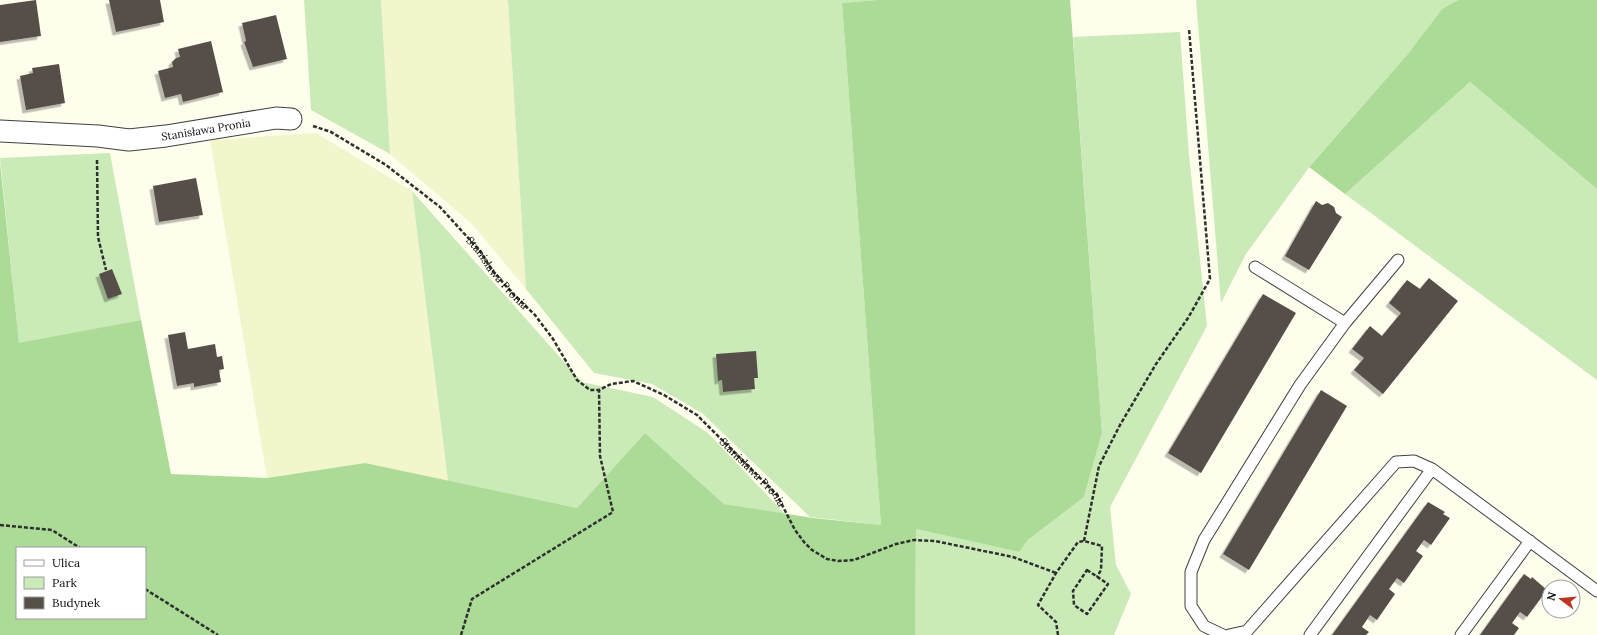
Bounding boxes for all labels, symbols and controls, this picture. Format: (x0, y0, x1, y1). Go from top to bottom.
street label: Stanisława Pronia (160, 115, 252, 143)
street label: Stanisława Pronia (463, 234, 532, 312)
street label: Stanisława Pronia (717, 435, 789, 509)
legend (16, 547, 146, 619)
text: Ulica (52, 555, 80, 570)
text: Park (52, 575, 78, 590)
north arrow (1541, 579, 1581, 619)
text: N (1543, 590, 1559, 602)
text: Budynek (52, 595, 101, 610)

